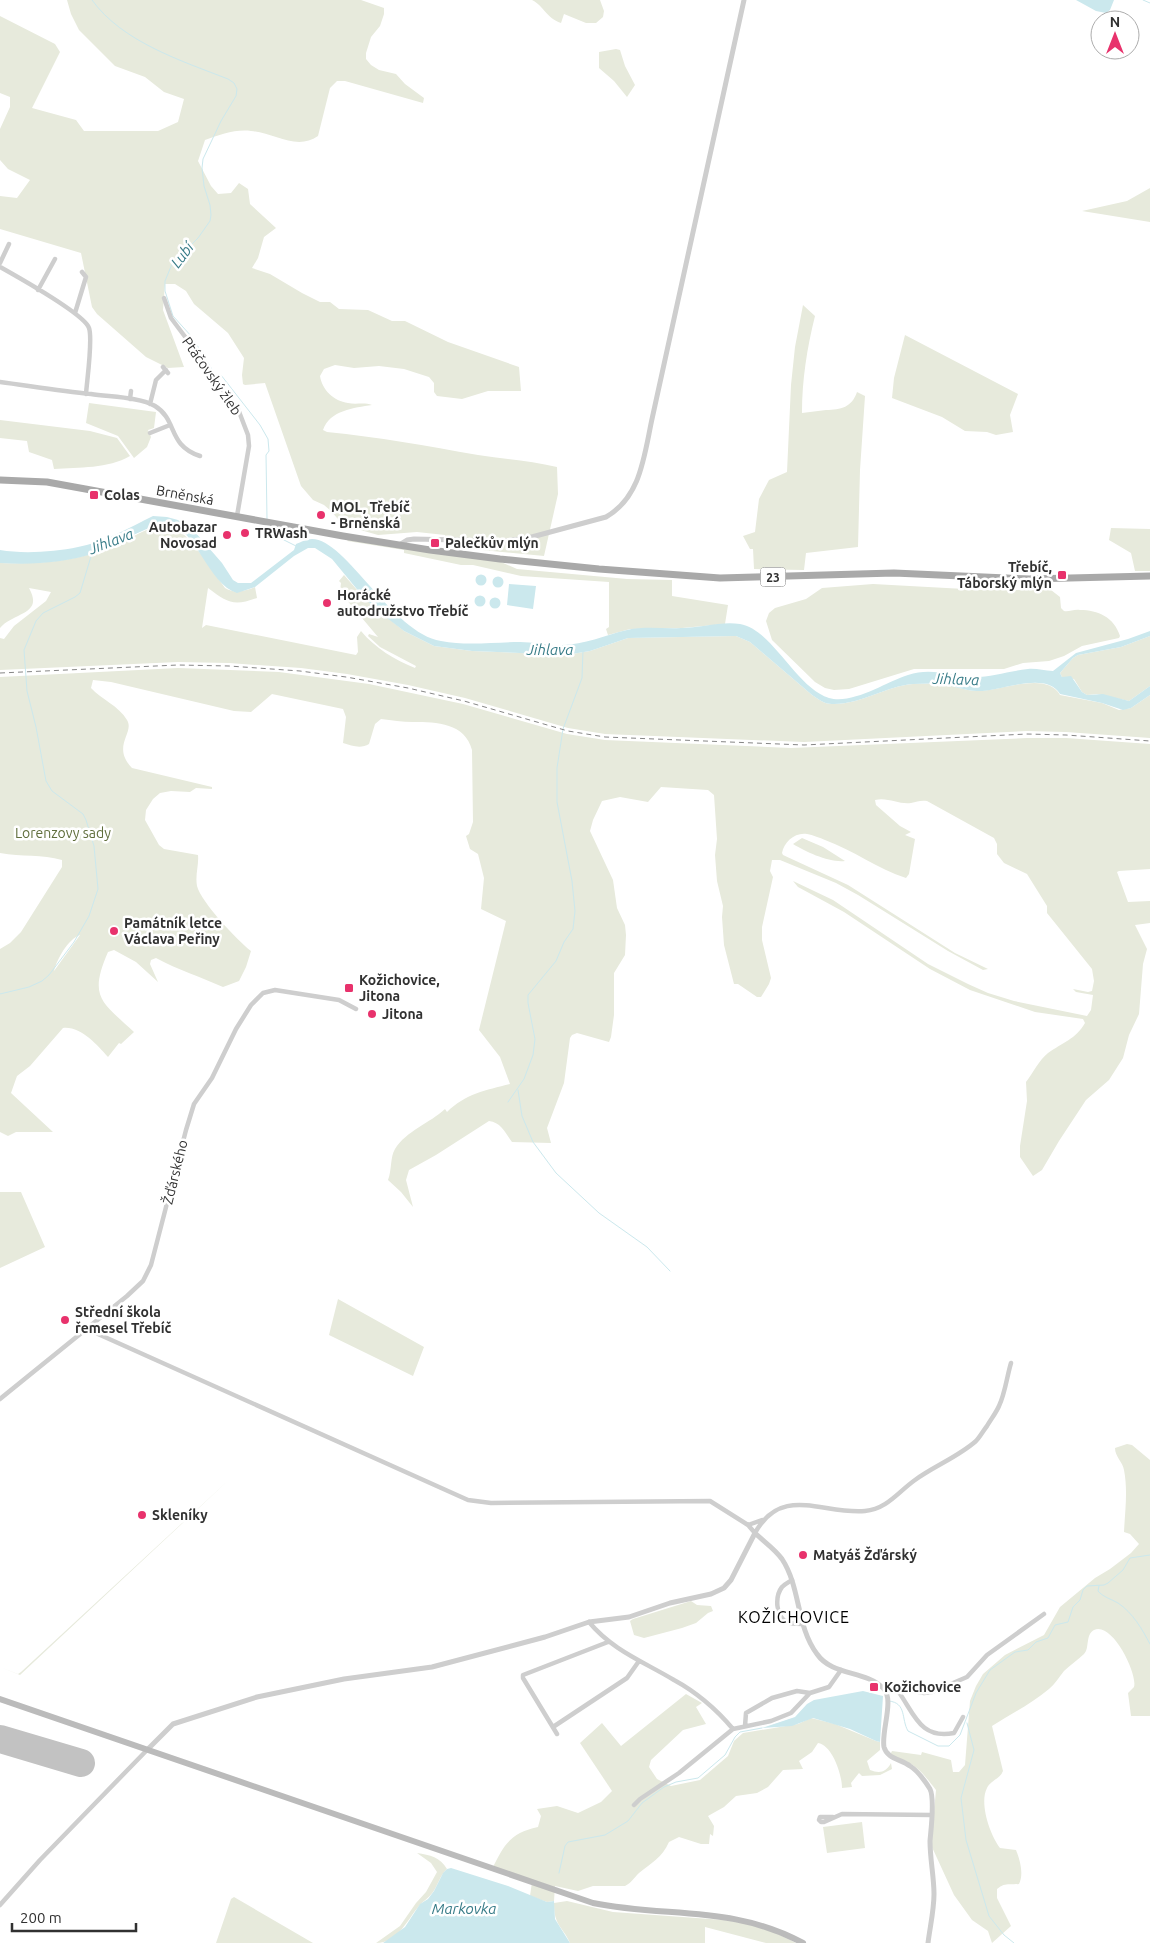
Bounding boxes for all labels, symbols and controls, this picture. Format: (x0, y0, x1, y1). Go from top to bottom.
north arrow (1090, 10, 1140, 60)
text: N (1110, 14, 1120, 30)
water label: Lubí (167, 237, 198, 271)
street label: Ptáčovský žleb (179, 334, 245, 418)
street label: Brněnská (155, 482, 215, 508)
place label: Colas (104, 487, 140, 503)
marker: Colas (88, 489, 100, 501)
place label: MOL, Třebíč - Brněnská (331, 499, 410, 531)
marker: MOL, Třebíč - Brněnská (315, 509, 327, 521)
place label: Autobazar Novosad (149, 519, 217, 551)
water label: Jihlava (85, 525, 136, 558)
place label: TRWash (255, 525, 308, 541)
marker: TRWash (239, 527, 251, 539)
marker: Autobazar Novosad (221, 529, 233, 541)
place label: Palečkův mlýn (445, 535, 539, 551)
marker: Palečkův mlýn (429, 537, 441, 549)
place label: Třebíč, Táborský mlýn (957, 559, 1052, 591)
road number: 23 (760, 568, 786, 586)
marker: Třebíč, Táborský mlýn (1056, 569, 1068, 581)
place label: Horácké autodružstvo Třebíč (337, 587, 469, 619)
marker: Horácké autodružstvo Třebíč (321, 597, 333, 609)
water label: Jihlava (526, 641, 573, 658)
water label: Jihlava (931, 670, 980, 688)
park label: Lorenzovy sady (15, 825, 111, 841)
place label: Památník letce Václava Peřiny (124, 915, 222, 947)
marker: Památník letce Václava Peřiny (108, 925, 120, 937)
place label: Kožichovice, Jitona (359, 972, 440, 1004)
marker: Kožichovice, Jitona (343, 982, 355, 994)
place label: Jitona (382, 1006, 423, 1022)
marker: Jitona (366, 1008, 378, 1020)
street label: Žďárského (158, 1138, 191, 1206)
place label: Střední škola řemesel Třebíč (75, 1304, 172, 1336)
marker: Střední škola řemesel Třebíč (59, 1314, 71, 1326)
place label: Skleníky (152, 1507, 208, 1523)
marker: Skleníky (136, 1509, 148, 1521)
place label: Matyáš Žďárský (813, 1546, 918, 1563)
marker: Matyáš Žďárský (797, 1549, 809, 1561)
district label: KOŽICHOVICE (738, 1607, 850, 1626)
place label: Kožichovice (884, 1679, 961, 1695)
marker: Kožichovice (868, 1681, 880, 1693)
scale bar (12, 1900, 136, 1932)
water label: Markovka (432, 1900, 496, 1917)
text: 200 m (20, 1909, 62, 1926)

